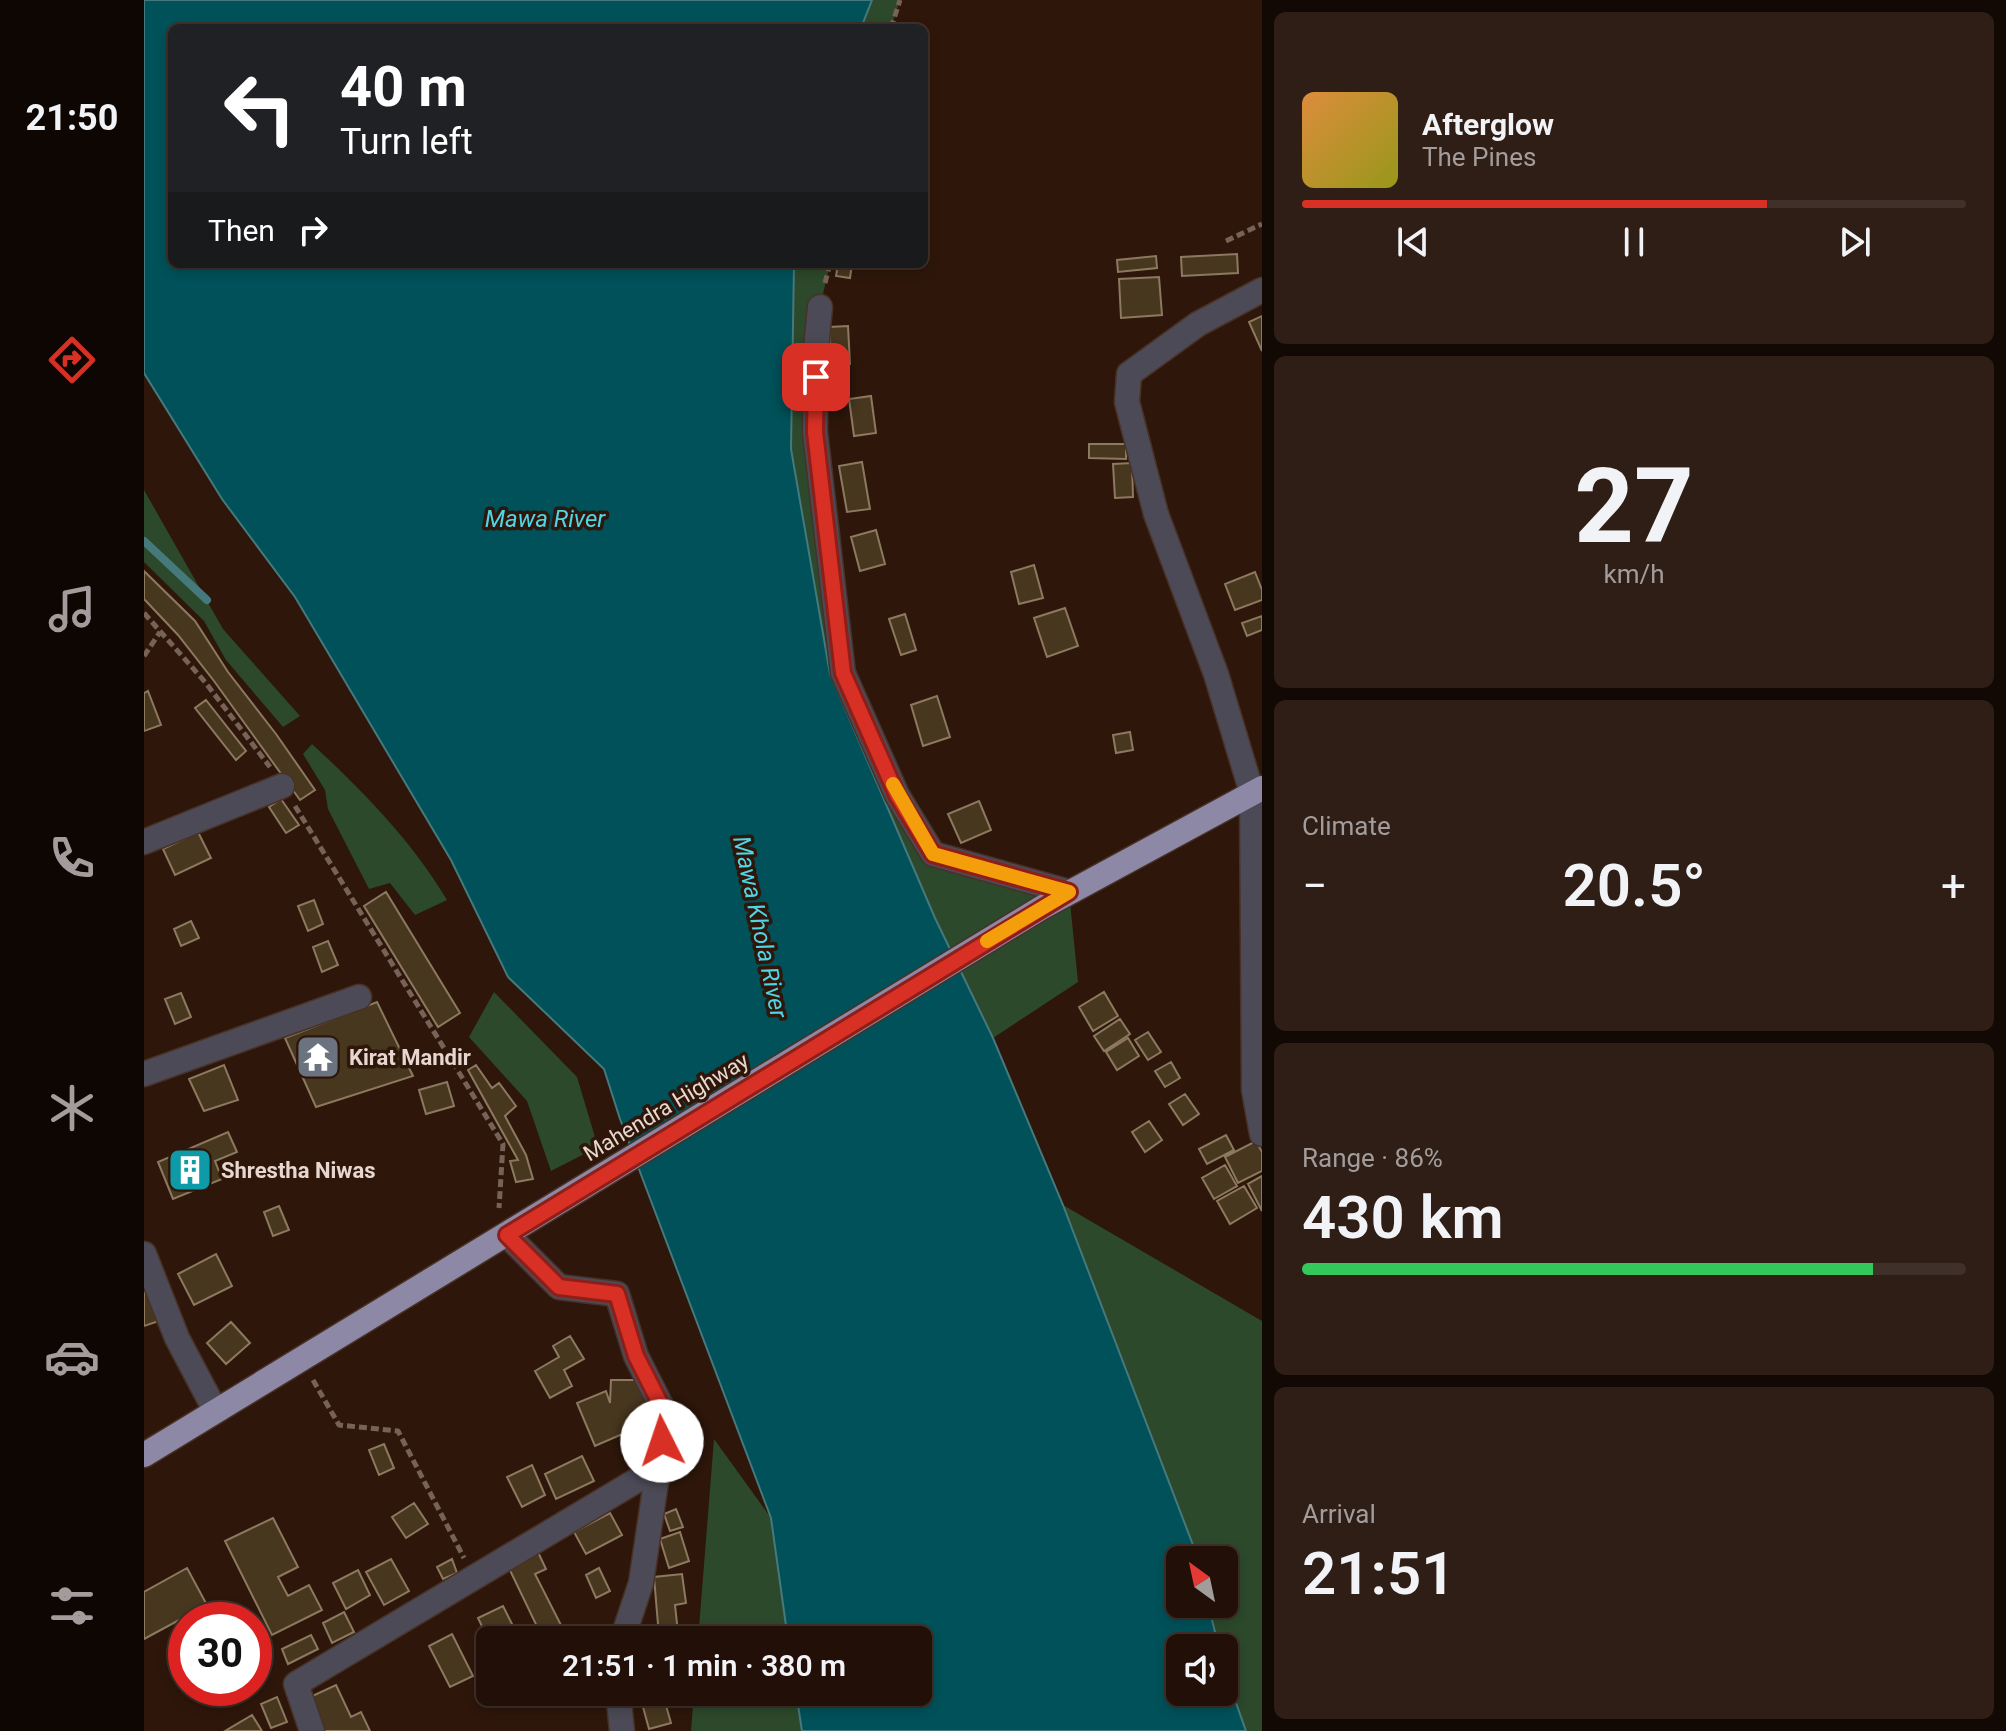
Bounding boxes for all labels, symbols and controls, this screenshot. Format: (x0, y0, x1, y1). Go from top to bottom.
text: 40 m (340, 54, 467, 120)
icon: left (208, 56, 312, 160)
text: 21:50 (26, 97, 118, 139)
text: Afterglow (1422, 107, 1554, 142)
text: Turn left (340, 121, 473, 163)
text: The Pines (1422, 142, 1536, 172)
icon: right (291, 208, 335, 252)
text: Then (208, 213, 275, 248)
icon: previous (1391, 220, 1435, 264)
icon: pause (1612, 220, 1656, 264)
icon: next (1833, 220, 1877, 264)
icon: directions (44, 332, 100, 388)
pin (782, 343, 850, 411)
icon: arrive (794, 355, 838, 399)
text: 27 (1574, 446, 1694, 567)
water label: Mawa River (485, 505, 606, 533)
text: km/h (1603, 559, 1665, 589)
icon: music (44, 581, 100, 637)
text: Climate (1302, 811, 1391, 841)
icon: phone (44, 830, 100, 886)
water label: Mawa Khola River (727, 833, 793, 1022)
text: 20.5° (1563, 850, 1706, 921)
text: − (1302, 860, 1327, 912)
text: + (1941, 860, 1966, 912)
temple icon: Kirat Mandir (294, 1033, 342, 1081)
place label: Kirat Mandir (349, 1045, 471, 1070)
street label: Mahendra Highway (579, 1048, 754, 1166)
icon: climate (44, 1080, 100, 1136)
text: Range · 86% (1302, 1143, 1443, 1173)
building icon: Shrestha Niwas (166, 1146, 214, 1194)
place label: Shrestha Niwas (221, 1158, 375, 1183)
text: 430 km (1302, 1182, 1504, 1253)
icon: car (44, 1329, 100, 1385)
position arrow (620, 1399, 704, 1483)
text: Arrival (1302, 1499, 1376, 1529)
text: 21:51 (1302, 1538, 1455, 1609)
north arrow (1166, 1546, 1238, 1618)
map controls (1166, 1546, 1238, 1706)
icon: filters (44, 1578, 100, 1634)
speed limit sign: 30 (168, 1602, 272, 1706)
button: sound (1166, 1634, 1238, 1706)
text: 21:51 · 1 min · 380 m (562, 1648, 846, 1683)

